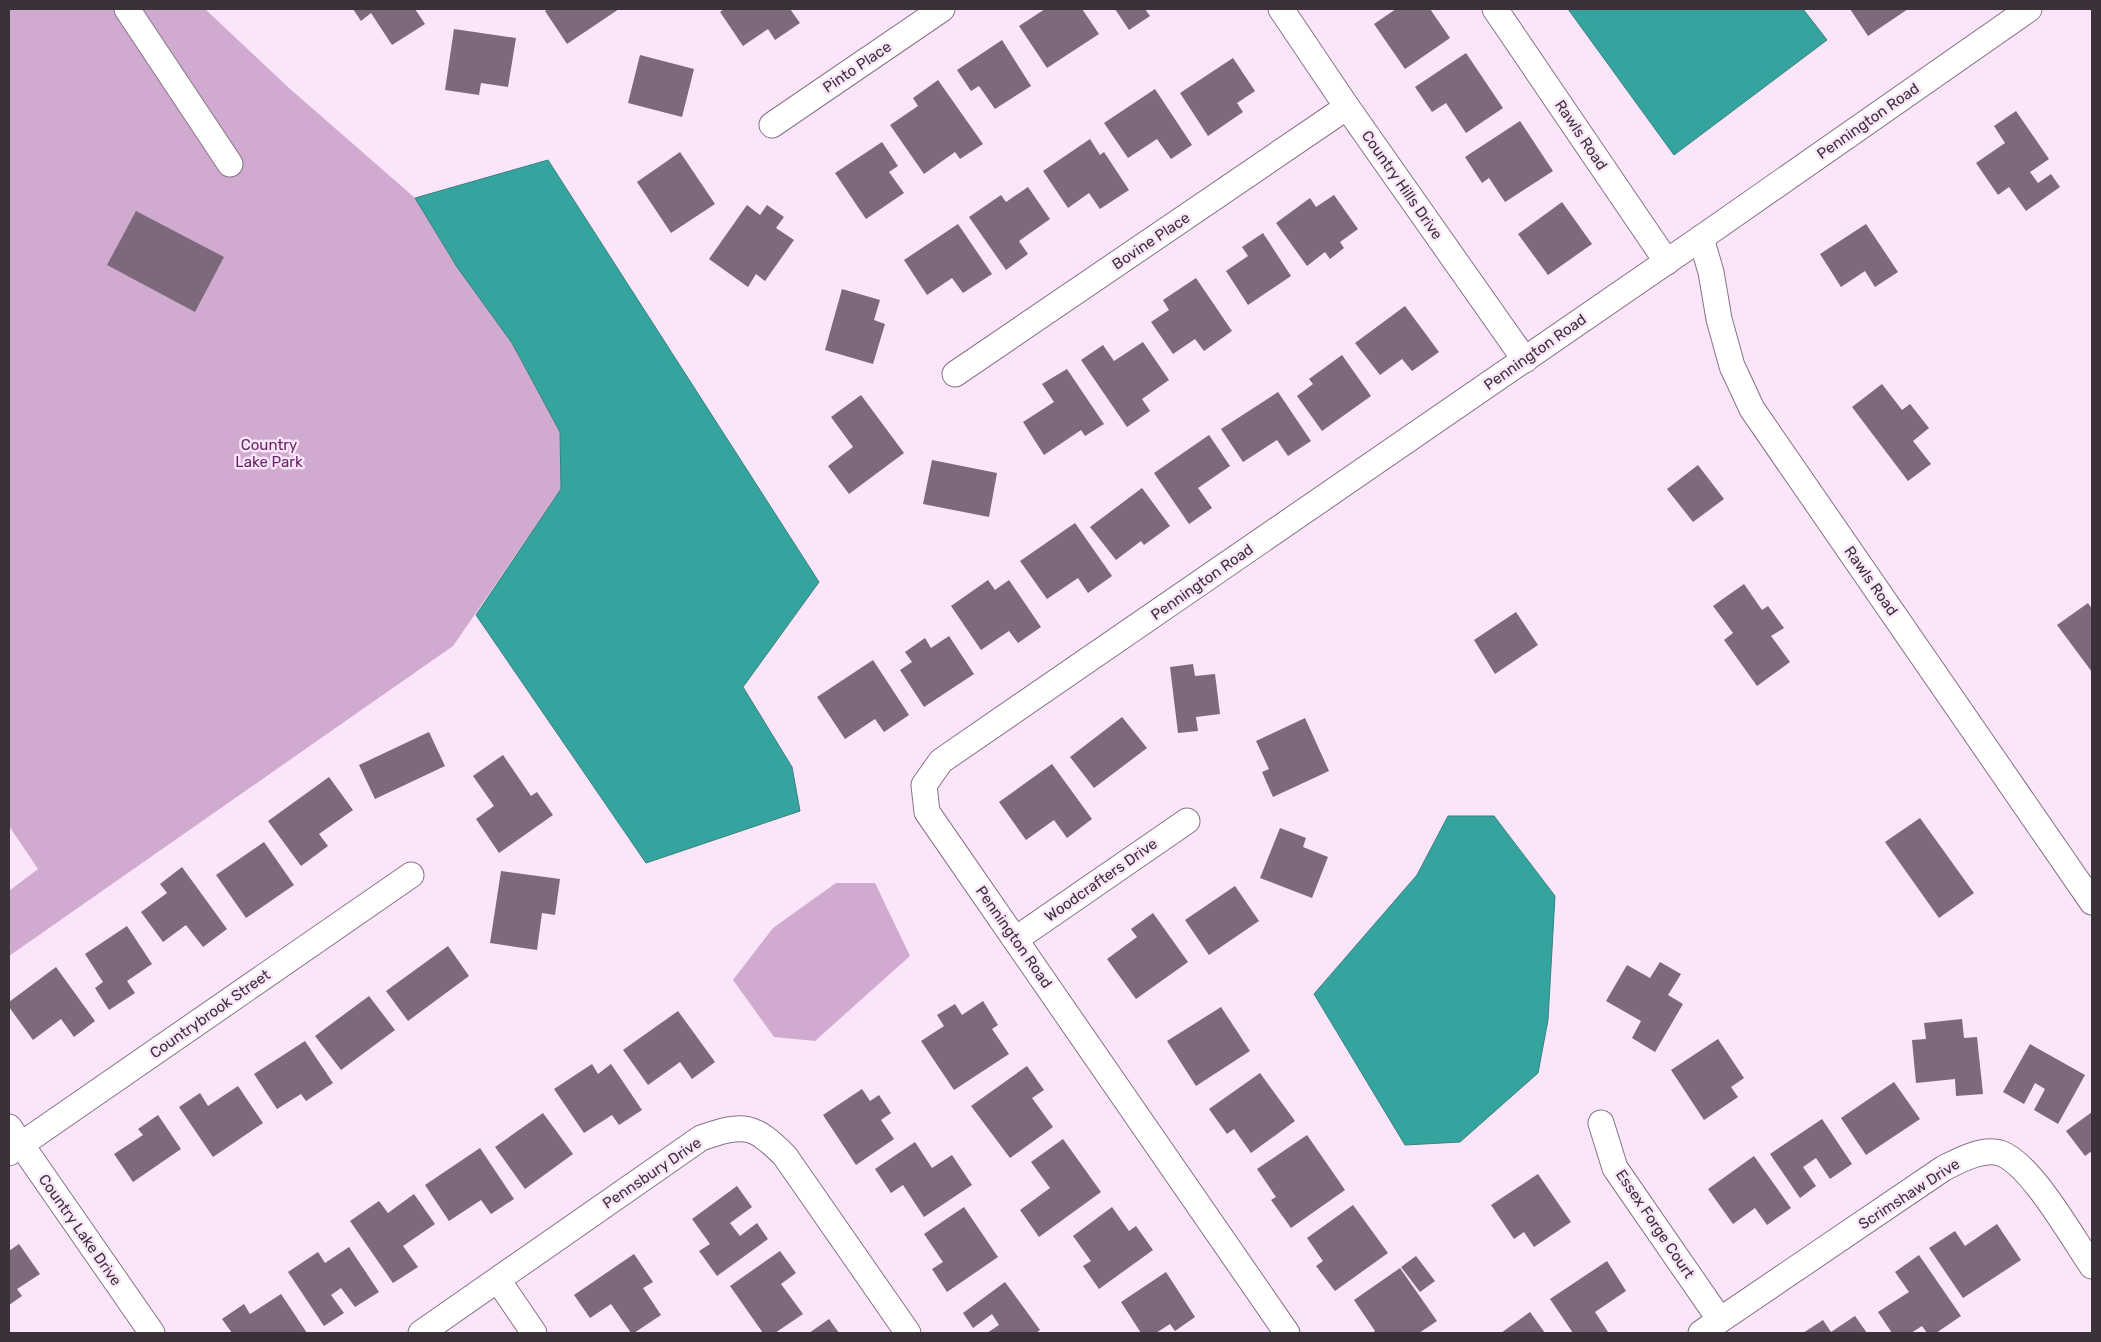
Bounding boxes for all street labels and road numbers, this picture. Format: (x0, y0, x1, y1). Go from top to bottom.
street label: Pinto Place (819, 38, 895, 96)
street label: Pennington Road (1813, 79, 1923, 163)
street label: Rawls Road (1551, 97, 1611, 173)
street label: Country Hills Drive (1358, 127, 1446, 243)
street label: Bovine Place (1109, 208, 1193, 274)
street label: Pennington Road (1480, 310, 1590, 394)
street label: Pennington Road (1147, 540, 1257, 624)
street label: Rawls Road (1841, 543, 1901, 619)
street label: Woodcrafters Drive (1041, 834, 1161, 926)
street label: Pennington Road (972, 882, 1056, 992)
street label: Countrybrook Street (146, 966, 274, 1062)
street label: Pennsbury Drive (599, 1133, 705, 1213)
street label: Scrimshaw Drive (1855, 1155, 1963, 1233)
street label: Essex Forge Court (1612, 1166, 1698, 1282)
street label: Country Lake Drive (35, 1171, 125, 1289)

